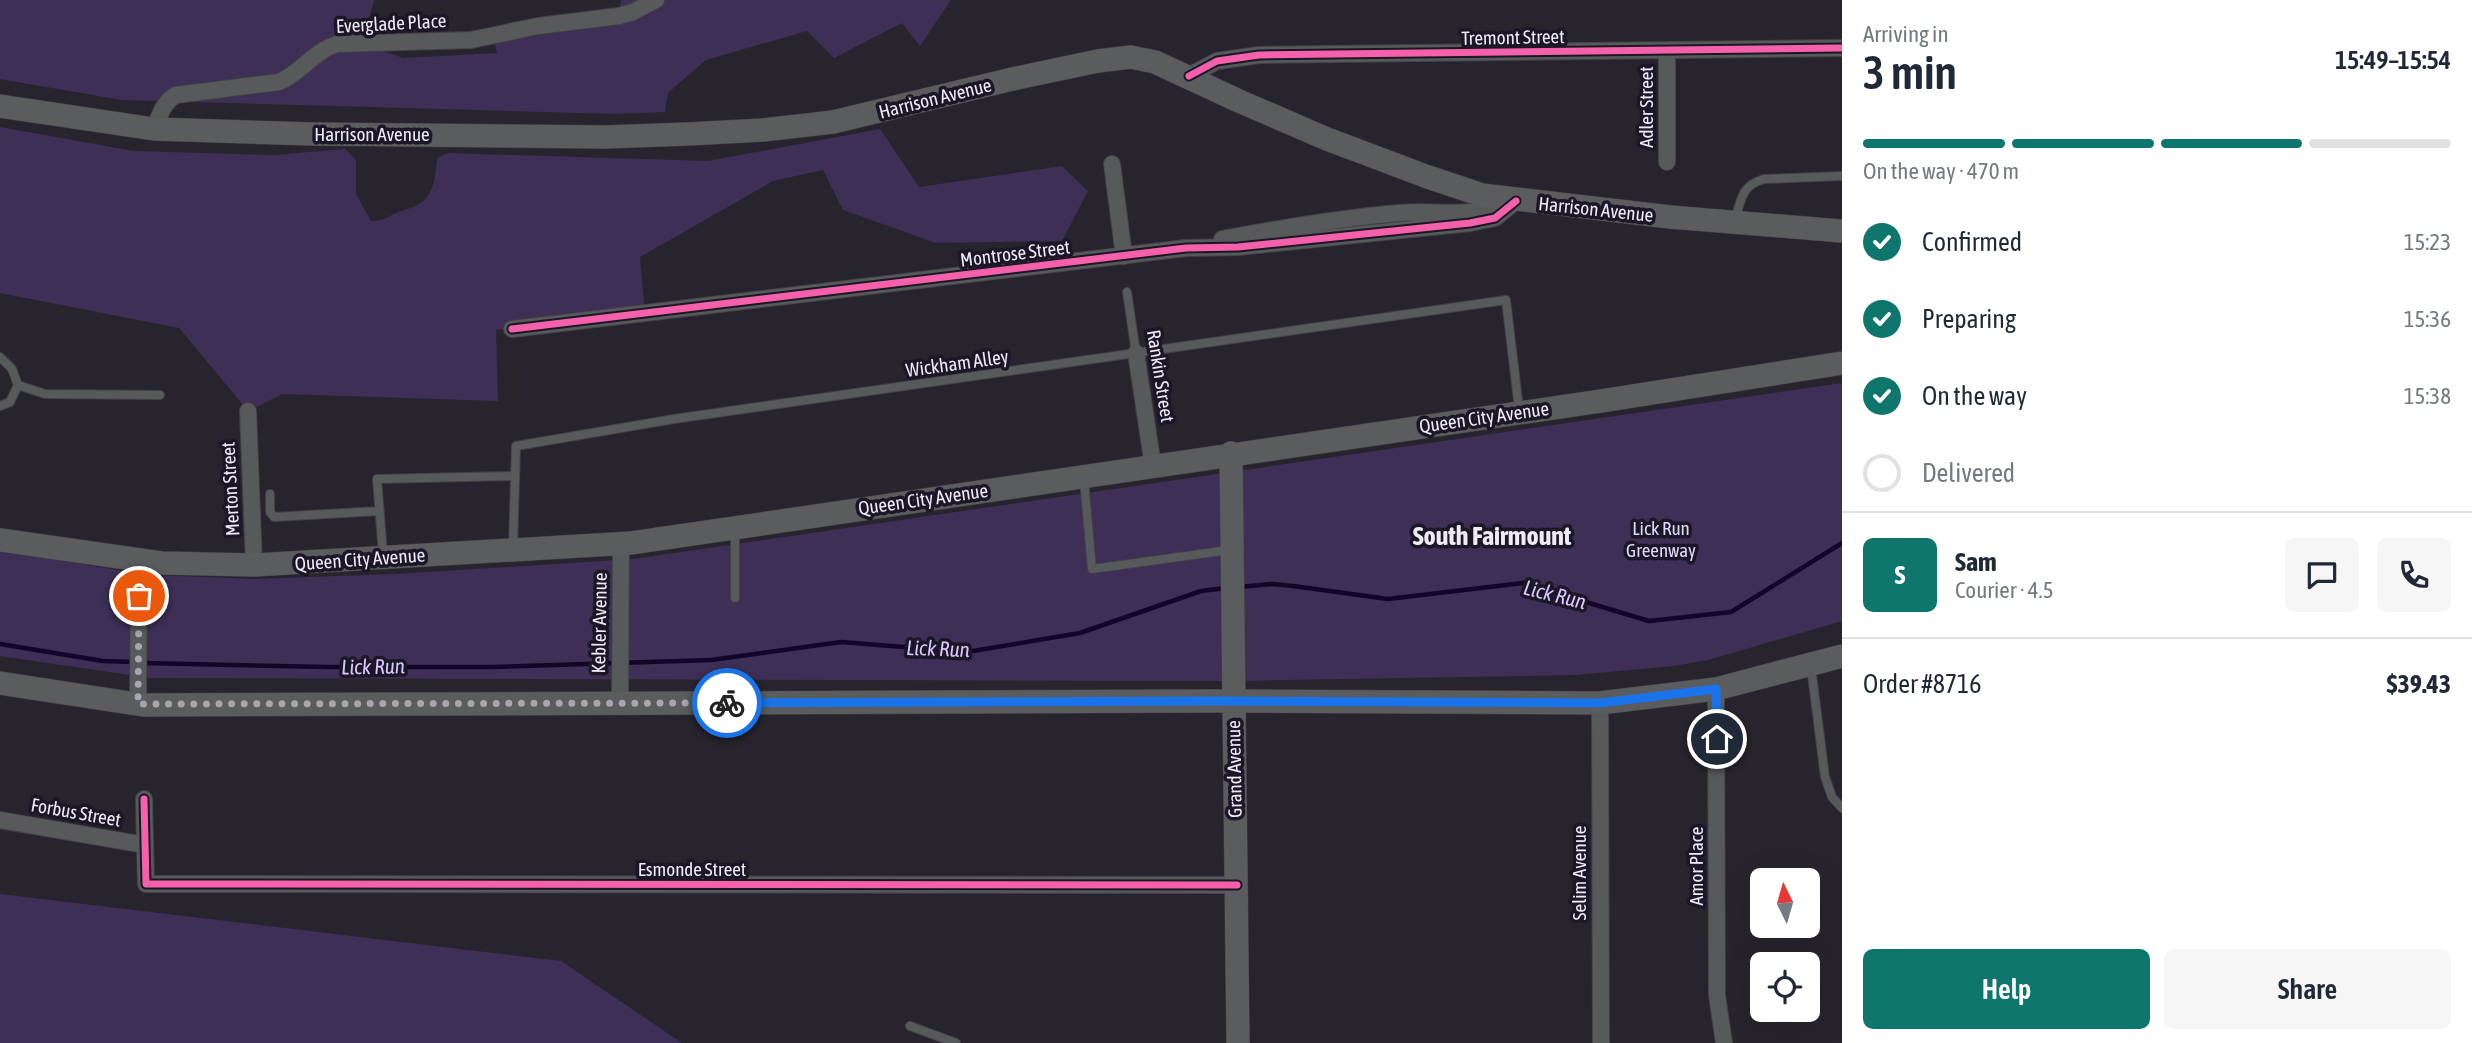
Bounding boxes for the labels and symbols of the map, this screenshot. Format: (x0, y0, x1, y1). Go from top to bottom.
street label: Everglade Place (335, 9, 447, 37)
street label: Tremont Street (1461, 25, 1565, 49)
street label: Adler Street (1635, 66, 1657, 148)
street label: Harrison Avenue (876, 73, 994, 123)
street label: Harrison Avenue (314, 123, 430, 145)
street label: Harrison Avenue (1537, 192, 1655, 226)
street label: Montrose Street (959, 235, 1071, 271)
street label: Rankin Street (1143, 328, 1179, 424)
street label: Wickham Alley (904, 345, 1010, 381)
street label: Queen City Avenue (1418, 397, 1550, 437)
street label: Merton Street (217, 441, 243, 537)
street label: Queen City Avenue (857, 479, 989, 519)
park label: Lick Run Greenway (1626, 517, 1696, 561)
district label: South Fairmount (1413, 521, 1572, 551)
street label: Queen City Avenue (294, 543, 426, 575)
pin (109, 566, 169, 626)
street label: Kebler Avenue (587, 572, 611, 674)
water label: Lick Run (1521, 575, 1589, 613)
water label: Lick Run (906, 635, 970, 661)
water label: Lick Run (341, 653, 405, 679)
courier (692, 668, 762, 738)
pin (1687, 709, 1747, 769)
street label: Grand Avenue (1222, 720, 1246, 818)
street label: Forbus Street (29, 793, 123, 831)
street label: Selim Avenue (1568, 826, 1590, 920)
street label: Amor Place (1685, 827, 1707, 905)
street label: Esmonde Street (638, 858, 746, 880)
north arrow (1750, 868, 1820, 938)

